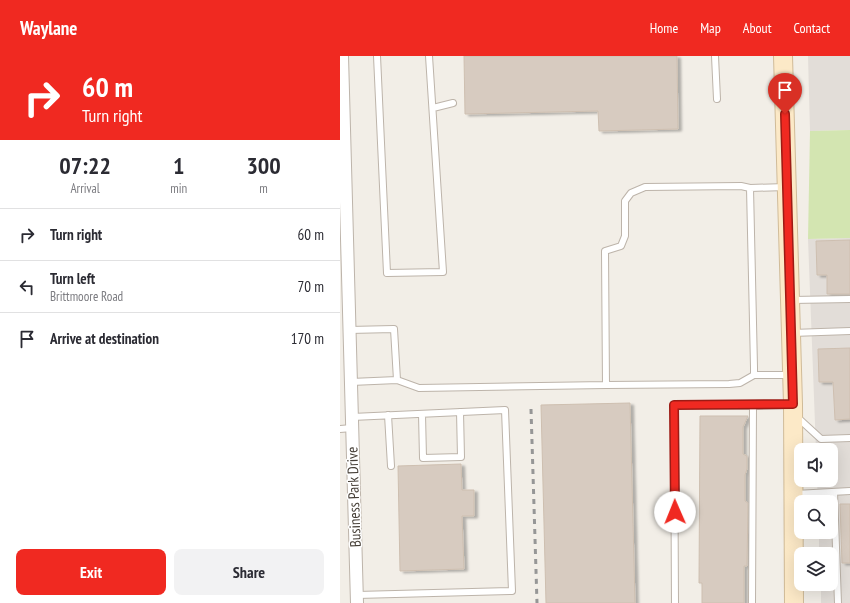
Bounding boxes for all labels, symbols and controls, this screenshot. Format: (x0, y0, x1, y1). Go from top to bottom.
text: Waylane (20, 16, 77, 40)
text: Home (650, 19, 678, 37)
text: Map (700, 19, 721, 37)
text: About (743, 19, 772, 37)
text: Contact (794, 19, 830, 37)
text: 60 m (82, 68, 133, 105)
icon: right (16, 72, 68, 124)
pin (768, 73, 802, 114)
icon: arrive (774, 79, 796, 101)
text: Turn right (82, 104, 142, 127)
text: 07:22 (59, 150, 111, 181)
text: 1 (173, 150, 184, 181)
text: 300 (246, 150, 281, 181)
text: Arrival (70, 180, 100, 197)
text: min (170, 180, 187, 197)
text: m (259, 180, 268, 197)
icon: right (16, 224, 38, 246)
text: Turn right (50, 225, 102, 244)
text: 60 m (298, 225, 324, 244)
text: Turn left (50, 269, 95, 288)
icon: left (16, 276, 38, 298)
text: 70 m (298, 277, 324, 296)
text: Brittmoore Road (50, 288, 123, 305)
icon: arrive (16, 328, 38, 350)
text: Arrive at destination (50, 329, 159, 348)
text: 170 m (291, 329, 324, 348)
map controls (794, 443, 838, 591)
button: sound (794, 443, 838, 487)
street label: Business Park Drive (342, 447, 365, 548)
position arrow (654, 491, 696, 533)
button: search (794, 495, 838, 539)
button: layers (794, 547, 838, 591)
button: Exit (16, 549, 166, 595)
button: Share (174, 549, 324, 595)

